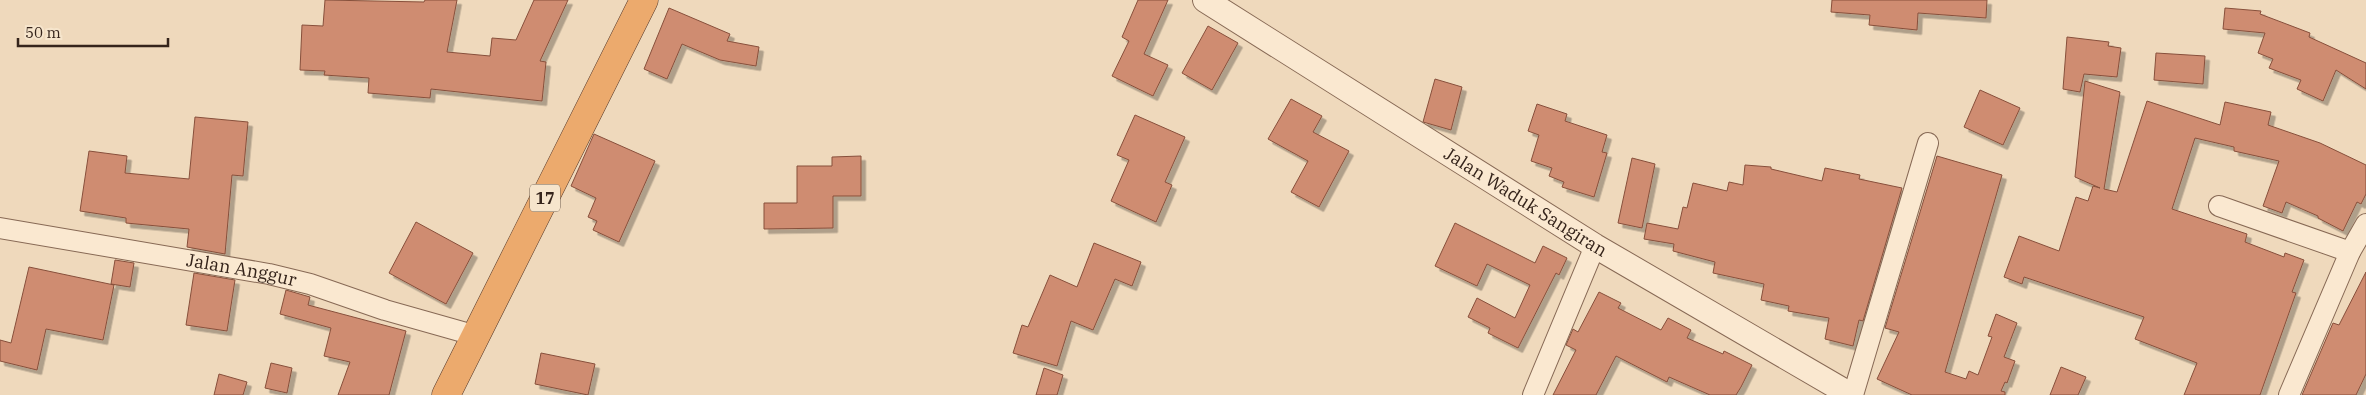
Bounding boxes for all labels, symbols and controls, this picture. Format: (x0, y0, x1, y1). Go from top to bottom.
scale bar (18, 15, 168, 47)
text: 50 m (25, 23, 61, 42)
street label: Jalan Waduk Sangiran (1440, 142, 1612, 262)
road number: 17 (530, 184, 560, 212)
street label: Jalan Anggur (185, 248, 299, 291)

